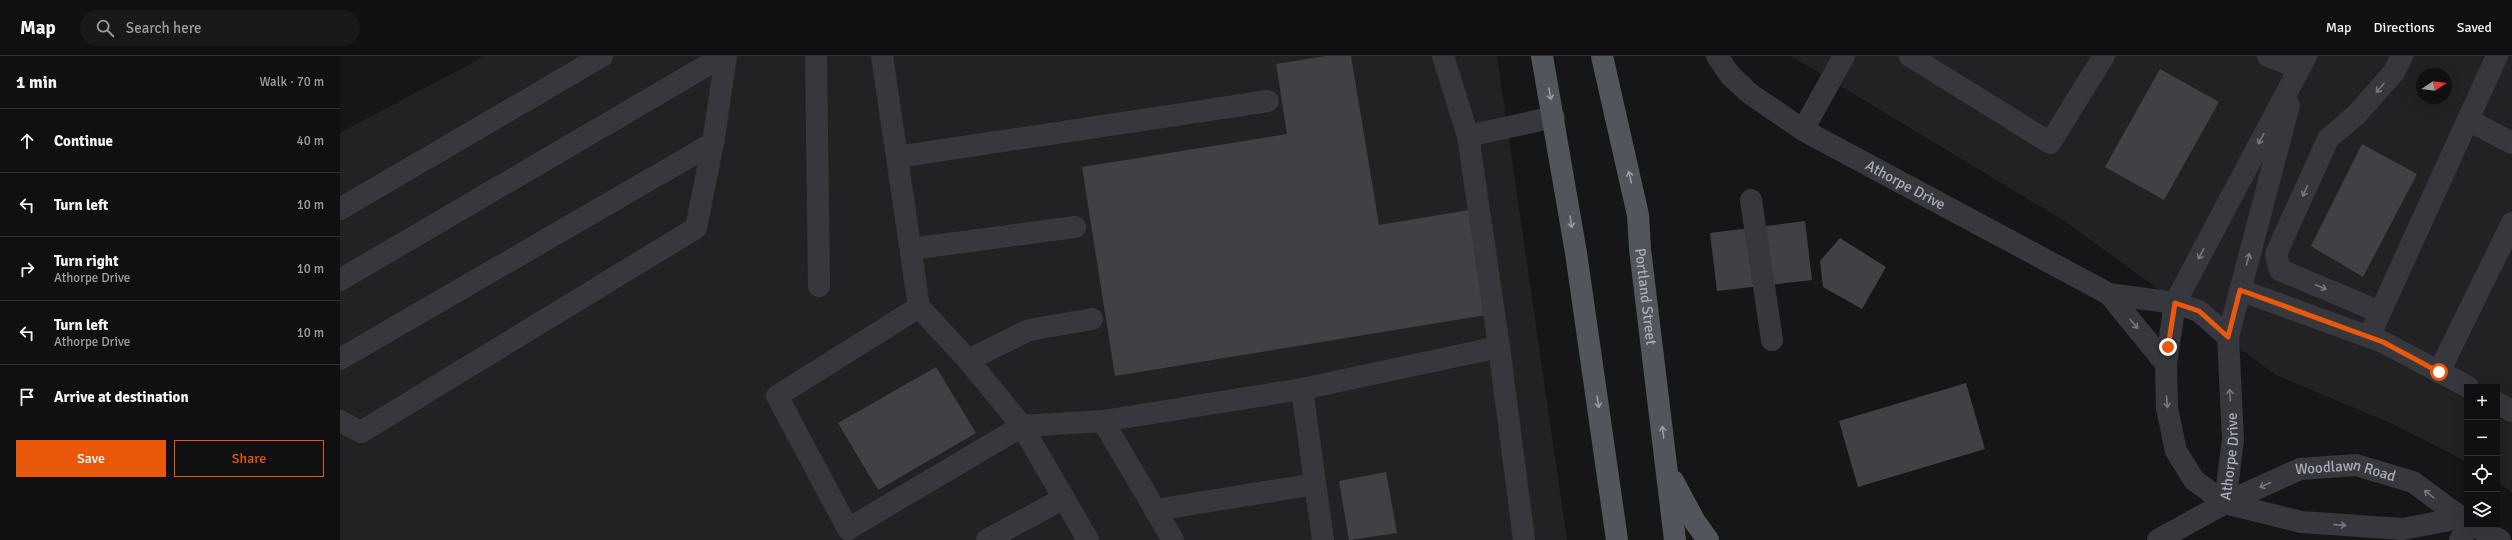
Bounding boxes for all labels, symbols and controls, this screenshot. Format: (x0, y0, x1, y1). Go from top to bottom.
search box (80, 10, 360, 46)
text: Map (20, 16, 56, 40)
icon: search (94, 17, 116, 39)
text: Search here (126, 19, 201, 37)
text: Map (2326, 19, 2352, 36)
text: Directions (2374, 19, 2435, 36)
text: Saved (2457, 19, 2492, 36)
north arrow (2416, 68, 2452, 104)
text: 1 min (16, 72, 57, 93)
text: Walk · 70 m (260, 74, 324, 90)
one-way arrow (2375, 83, 2384, 93)
one-way arrow (1546, 87, 1554, 100)
icon: ahead (16, 130, 38, 152)
text: Continue (54, 132, 113, 150)
text: 40 m (297, 133, 324, 149)
one-way arrow (2257, 133, 2264, 145)
street label: Athorpe Drive (1862, 156, 1949, 214)
one-way arrow (1625, 171, 1633, 184)
one-way arrow (2301, 185, 2308, 197)
icon: left (16, 194, 38, 216)
text: Turn left (54, 196, 108, 214)
text: 10 m (297, 197, 324, 213)
one-way arrow (1567, 216, 1575, 229)
street label: Portland Street (1631, 247, 1660, 346)
one-way arrow (2196, 248, 2204, 260)
text: Turn right (54, 252, 119, 270)
one-way arrow (2245, 252, 2252, 265)
icon: right (16, 258, 38, 280)
text: 10 m (297, 261, 324, 277)
text: Athorpe Drive (54, 270, 130, 286)
one-way arrow (2315, 284, 2327, 292)
text: Turn left (54, 316, 108, 334)
one-way arrow (2129, 319, 2138, 330)
icon: left (16, 322, 38, 344)
text: 10 m (297, 325, 324, 341)
text: Athorpe Drive (54, 334, 130, 350)
route end (2159, 338, 2177, 356)
route start (2430, 363, 2448, 381)
map controls (2464, 384, 2500, 528)
button: + (2464, 384, 2500, 420)
icon: arrive (16, 386, 38, 408)
text: Arrive at destination (54, 388, 189, 406)
one-way arrow (2227, 389, 2234, 402)
one-way arrow (1594, 395, 1602, 408)
one-way arrow (2163, 395, 2170, 408)
street label: Athorpe Drive (2216, 412, 2242, 501)
button: − (2464, 420, 2500, 456)
one-way arrow (1659, 425, 1667, 438)
button: Save (16, 440, 166, 477)
button: Share (174, 440, 324, 477)
street label: Woodlawn Road (2294, 456, 2398, 485)
button: locate (2464, 456, 2500, 492)
one-way arrow (2259, 482, 2271, 489)
one-way arrow (2424, 490, 2435, 499)
button: layers (2464, 492, 2500, 528)
one-way arrow (2333, 521, 2346, 528)

